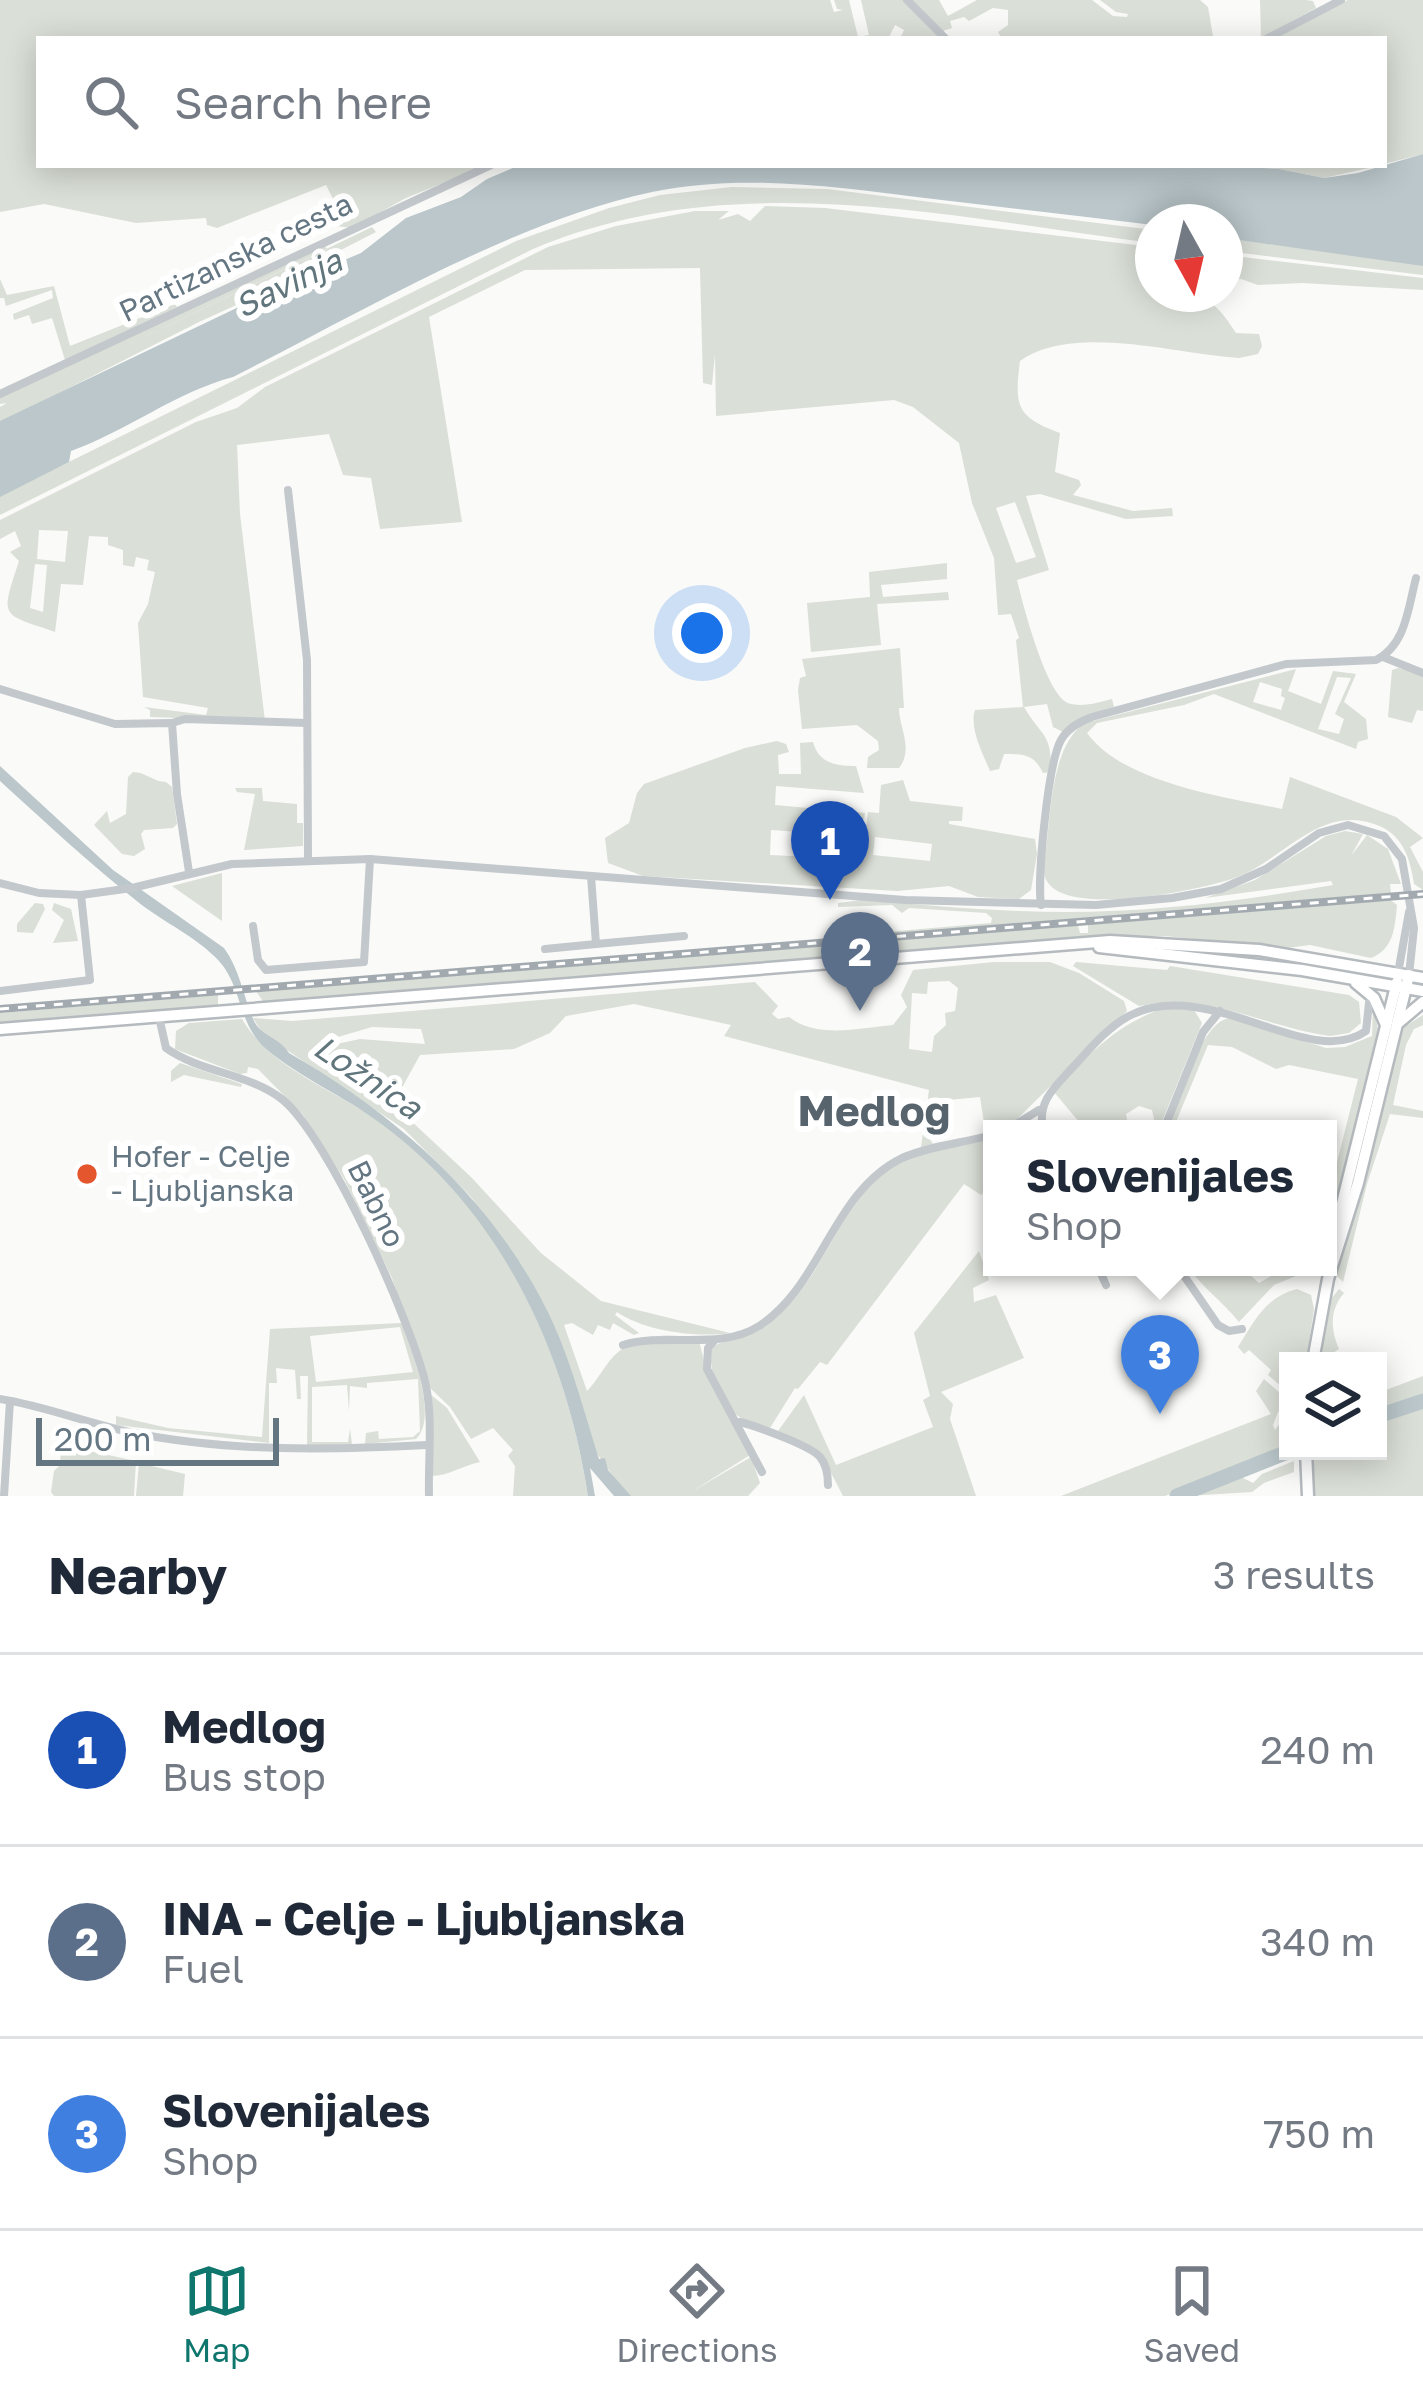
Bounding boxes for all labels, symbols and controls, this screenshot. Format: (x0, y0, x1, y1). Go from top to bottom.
search box (36, 36, 1387, 168)
icon: search (78, 69, 144, 135)
text: Search here (174, 75, 432, 129)
street label: Partizanska cesta (113, 185, 358, 329)
north arrow (1135, 204, 1243, 312)
water label: Savinja (228, 239, 349, 325)
your location (672, 603, 732, 663)
pin: 1 (791, 801, 869, 900)
pin: 2 (821, 912, 899, 1011)
water label: Ložnica (307, 1027, 430, 1127)
district label: Medlog (798, 1085, 950, 1135)
popup (983, 1120, 1337, 1276)
place label: Hofer - Celje - Ljubljanska (111, 1138, 294, 1208)
text: Slovenijales (1026, 1148, 1294, 1202)
street label: Babno (341, 1154, 413, 1253)
marker: Hofer - Celje - Ljubljanska (74, 1161, 100, 1187)
text: Shop (1026, 1202, 1122, 1249)
pin: 3 (1121, 1315, 1199, 1414)
map controls (1279, 1352, 1387, 1460)
button: layers (1279, 1352, 1387, 1460)
scale bar (36, 1412, 279, 1465)
text: 200 m (54, 1419, 152, 1458)
text: Nearby (48, 1544, 227, 1605)
text: 3 results (1213, 1551, 1375, 1598)
text: Medlog (162, 1699, 326, 1753)
text: 1 (77, 1726, 97, 1773)
text: 240 m (1260, 1726, 1375, 1773)
text: Bus stop (162, 1753, 326, 1800)
text: INA - Celje - Ljubljanska (162, 1891, 685, 1945)
text: 2 (75, 1918, 99, 1965)
text: 340 m (1260, 1918, 1375, 1965)
text: Fuel (162, 1945, 244, 1992)
text: Slovenijales (162, 2083, 430, 2137)
text: 3 (75, 2110, 99, 2157)
text: 750 m (1263, 2110, 1375, 2157)
text: Shop (162, 2137, 258, 2184)
tab: Map (183, 2258, 250, 2369)
tab: Directions (616, 2258, 778, 2369)
tab: Saved (1144, 2258, 1240, 2369)

